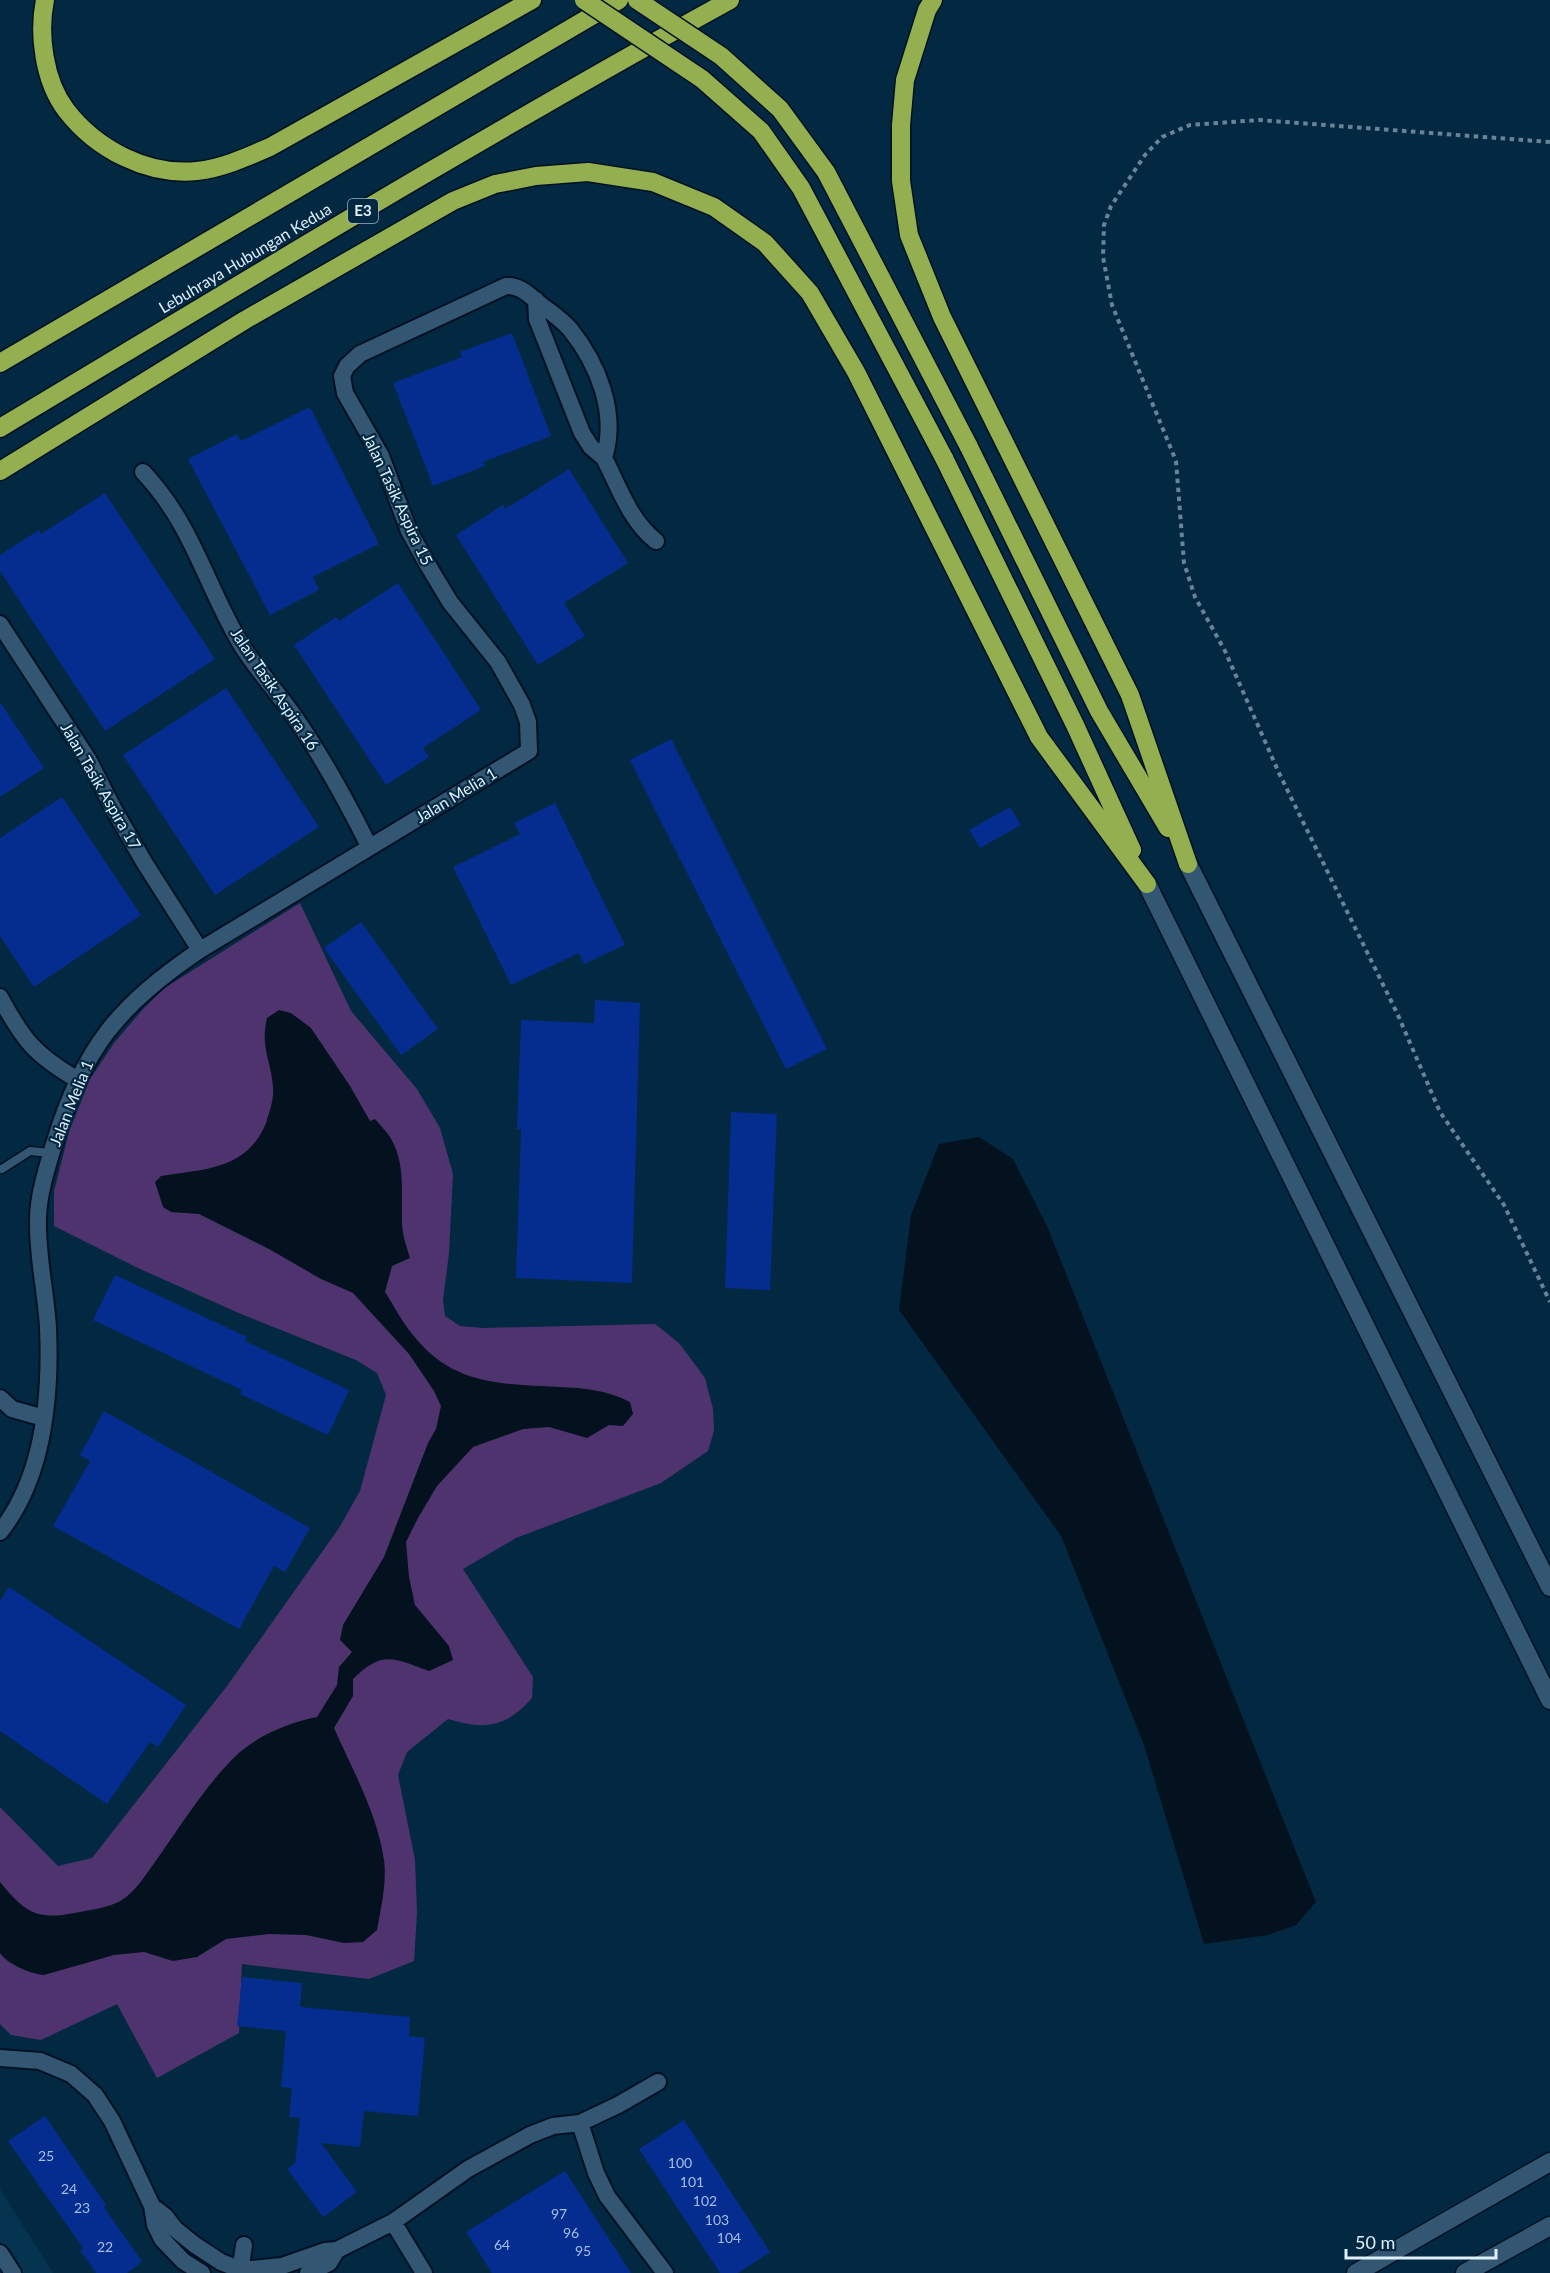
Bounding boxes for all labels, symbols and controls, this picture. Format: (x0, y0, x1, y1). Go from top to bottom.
street label: Lebuhraya Hubungan Kedua (155, 198, 334, 317)
road number: E3 (348, 199, 378, 223)
street label: Jalan Tasik Aspira 15 (360, 430, 437, 568)
street label: Jalan Tasik Aspira 16 (227, 624, 323, 754)
street label: Jalan Tasik Aspira 17 (57, 719, 146, 853)
street label: Jalan Melia 1 (412, 763, 500, 826)
street label: Jalan Melia 1 (45, 1057, 96, 1149)
house number: 25 (38, 2147, 54, 2164)
house number: 100 (668, 2154, 692, 2171)
house number: 101 (680, 2173, 704, 2190)
house number: 24 (61, 2180, 77, 2197)
house number: 102 (693, 2192, 717, 2209)
house number: 23 (74, 2199, 90, 2216)
house number: 97 (551, 2205, 567, 2222)
house number: 103 (705, 2211, 729, 2228)
scale bar (1346, 2222, 1496, 2260)
house number: 96 (563, 2224, 579, 2241)
house number: 104 (717, 2229, 741, 2246)
text: 50 m (1355, 2231, 1395, 2253)
house number: 64 (494, 2236, 510, 2253)
house number: 22 (97, 2238, 113, 2255)
house number: 95 (575, 2242, 591, 2259)

